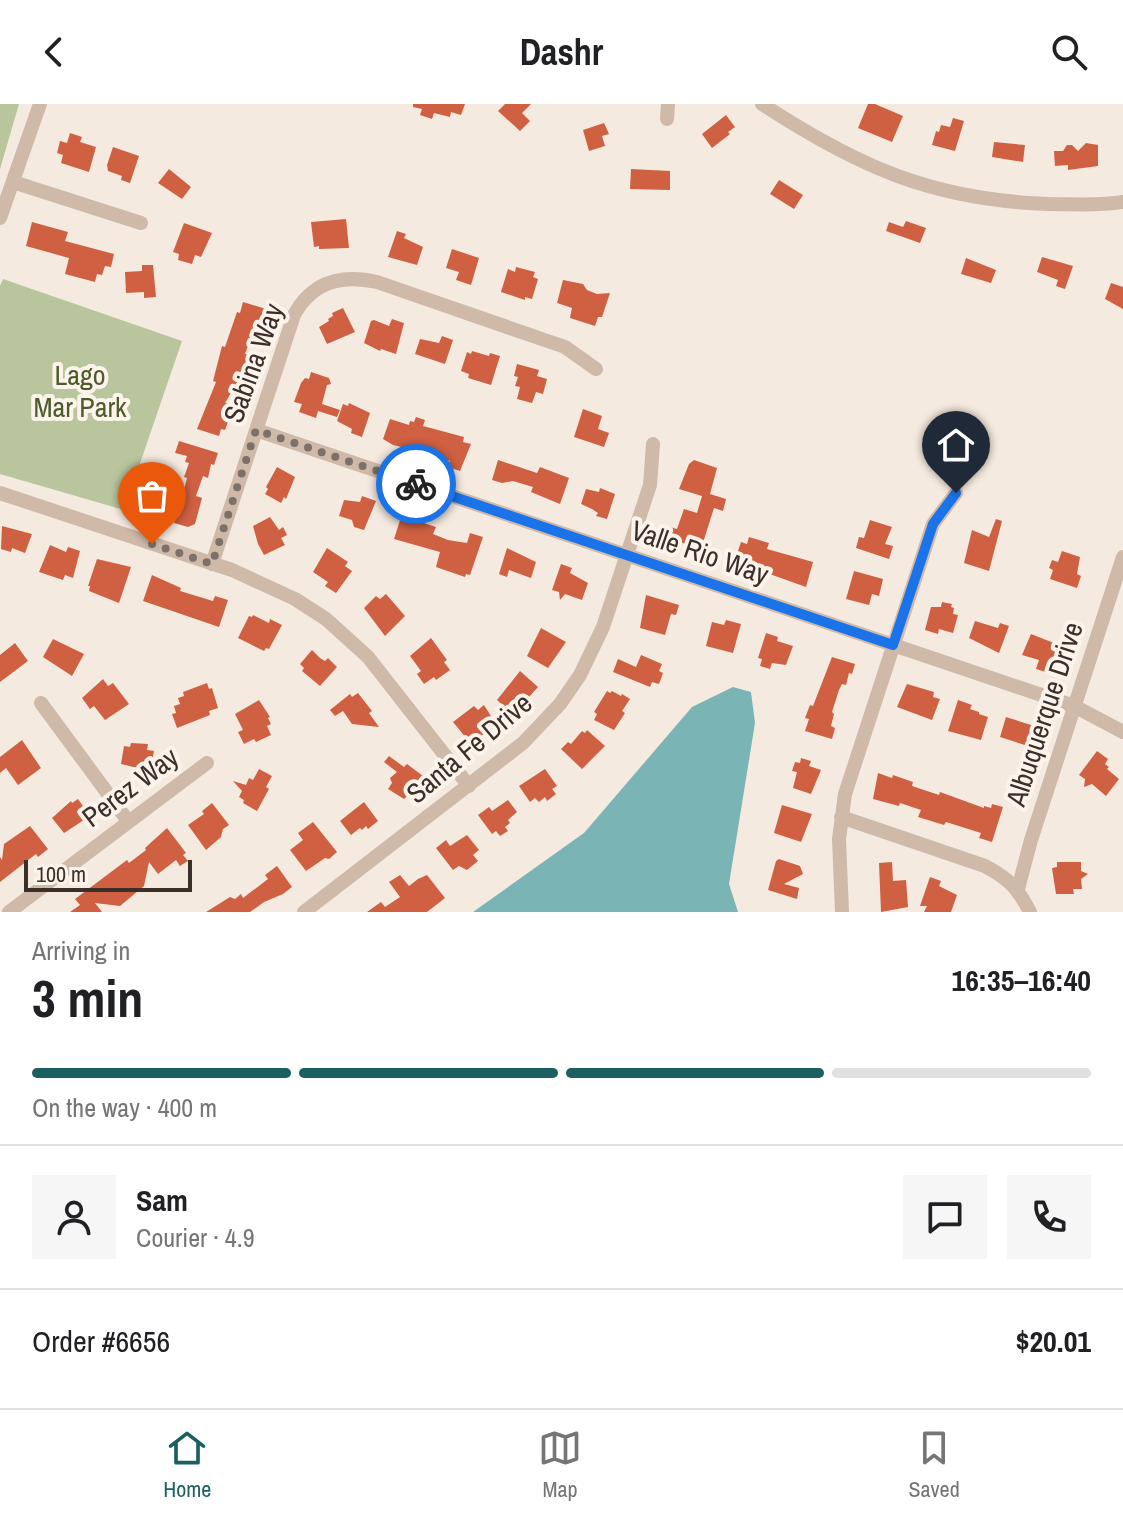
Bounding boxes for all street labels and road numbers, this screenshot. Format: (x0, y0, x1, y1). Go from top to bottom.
street label: Sabina Way (214, 298, 292, 428)
street label: Valle Rio Way (626, 511, 774, 593)
street label: Albuquerque Drive (996, 617, 1092, 812)
street label: Santa Fe Drive (398, 684, 540, 812)
street label: Perez Way (74, 738, 186, 836)

